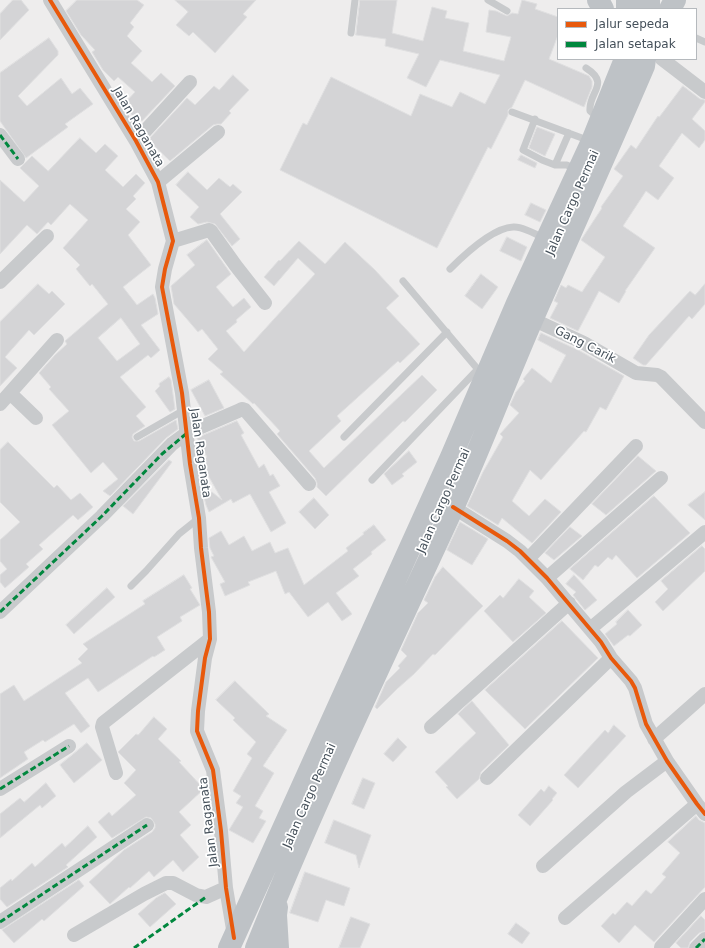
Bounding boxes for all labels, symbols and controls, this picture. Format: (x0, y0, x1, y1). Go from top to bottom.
legend (557, 8, 697, 60)
text: Jalur sepeda (595, 17, 669, 31)
text: Jalan setapak (595, 37, 676, 51)
street label: Jalan Raganata (109, 84, 167, 170)
street label: Jalan Cargo Permai (543, 148, 603, 258)
street label: Gang Carik (552, 323, 618, 367)
street label: Jalan Raganata (187, 407, 213, 499)
street label: Jalan Cargo Permai (414, 446, 474, 556)
street label: Jalan Cargo Permai (280, 741, 340, 851)
street label: Jalan Raganata (196, 776, 222, 868)

